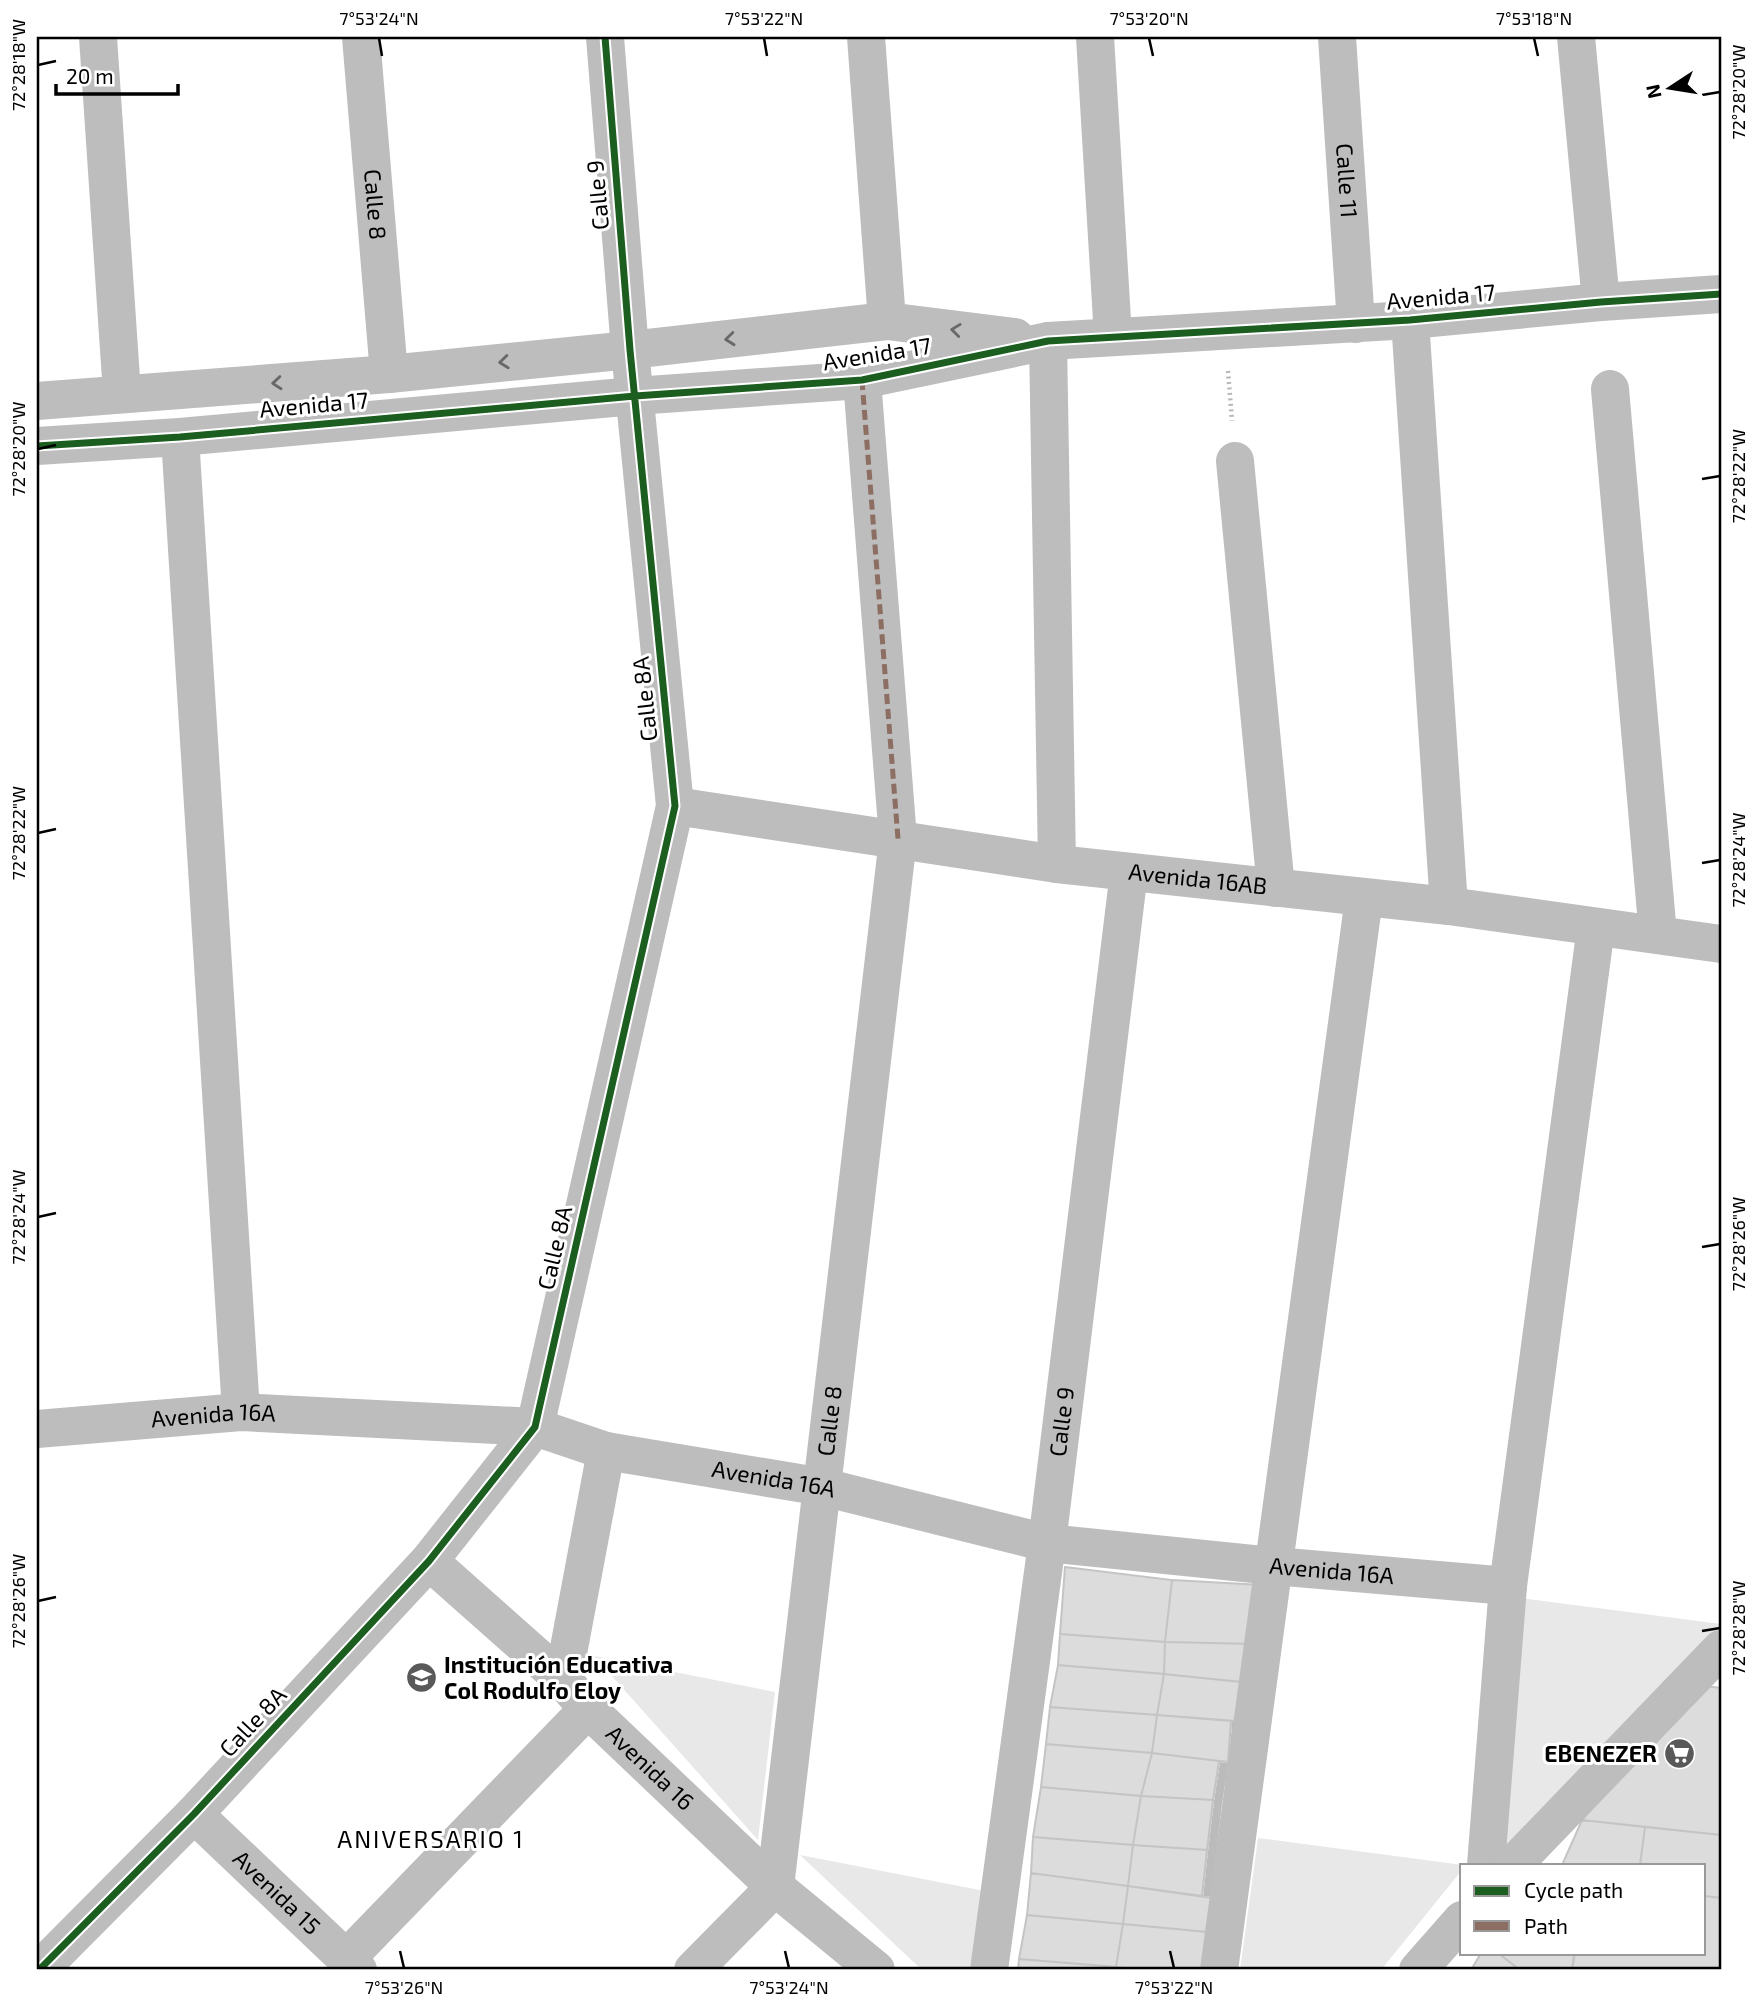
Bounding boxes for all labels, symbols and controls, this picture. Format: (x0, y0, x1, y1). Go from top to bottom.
text: 7°53'24"N (339, 7, 419, 29)
text: 7°53'22"N (725, 7, 803, 29)
text: 7°53'20"N (1109, 7, 1189, 29)
text: 7°53'18"N (1496, 7, 1572, 29)
text: 72°28'18"W (7, 19, 29, 111)
text: 72°28'20"W (1727, 44, 1749, 140)
scale bar (56, 52, 178, 96)
north arrow (1636, 52, 1706, 122)
text: 20 m (66, 63, 114, 88)
text: N (1640, 83, 1666, 101)
street label: Calle 11 (1331, 142, 1364, 219)
street label: Calle 9 (580, 159, 614, 231)
street label: Calle 8 (359, 168, 393, 241)
street label: Avenida 17 (1385, 277, 1497, 315)
one-way arrow (950, 322, 962, 337)
one-way arrow (724, 331, 736, 346)
street label: Avenida 17 (821, 331, 933, 375)
one-way arrow (498, 355, 510, 370)
one-way arrow (271, 375, 282, 390)
street label: Avenida 17 (258, 385, 370, 423)
text: 72°28'20"W (7, 401, 29, 497)
text: 72°28'22"W (1727, 429, 1749, 523)
street label: Calle 8A (626, 655, 662, 743)
text: 72°28'22"W (7, 786, 29, 880)
text: 72°28'24"W (1727, 812, 1749, 908)
street label: Avenida 16AB (1127, 857, 1269, 899)
text: 72°28'24"W (7, 1169, 29, 1265)
text: 72°28'26"W (1727, 1197, 1749, 1291)
street label: Calle 8A (531, 1202, 577, 1292)
street label: Calle 8 (811, 1384, 847, 1458)
street label: Calle 9 (1043, 1385, 1079, 1458)
street label: Avenida 16A (150, 1397, 277, 1432)
street label: Avenida 16A (710, 1454, 839, 1503)
street label: Avenida 16A (1268, 1551, 1396, 1589)
text: 72°28'26"W (7, 1554, 29, 1648)
text: 72°28'28"W (1727, 1580, 1749, 1676)
place label: Institución Educativa Col Rodulfo Eloy (444, 1650, 673, 1704)
school or university icon: Institución Educativa Col Rodulfo Eloy (404, 1661, 438, 1695)
street label: Calle 8A (213, 1680, 292, 1762)
street label: Avenida 16 (601, 1719, 700, 1816)
supermarket icon: EBENEZER (1663, 1737, 1697, 1771)
place label: EBENEZER (1544, 1739, 1657, 1767)
district label: ANIVERSARIO 1 (337, 1824, 525, 1853)
street label: Avenida 15 (228, 1844, 327, 1940)
legend (1460, 1864, 1706, 1954)
text: Cycle path (1524, 1877, 1623, 1902)
text: Path (1524, 1913, 1568, 1938)
text: 7°53'26"N (365, 1976, 443, 1998)
text: 7°53'24"N (749, 1976, 829, 1998)
text: 7°53'22"N (1135, 1976, 1213, 1998)

